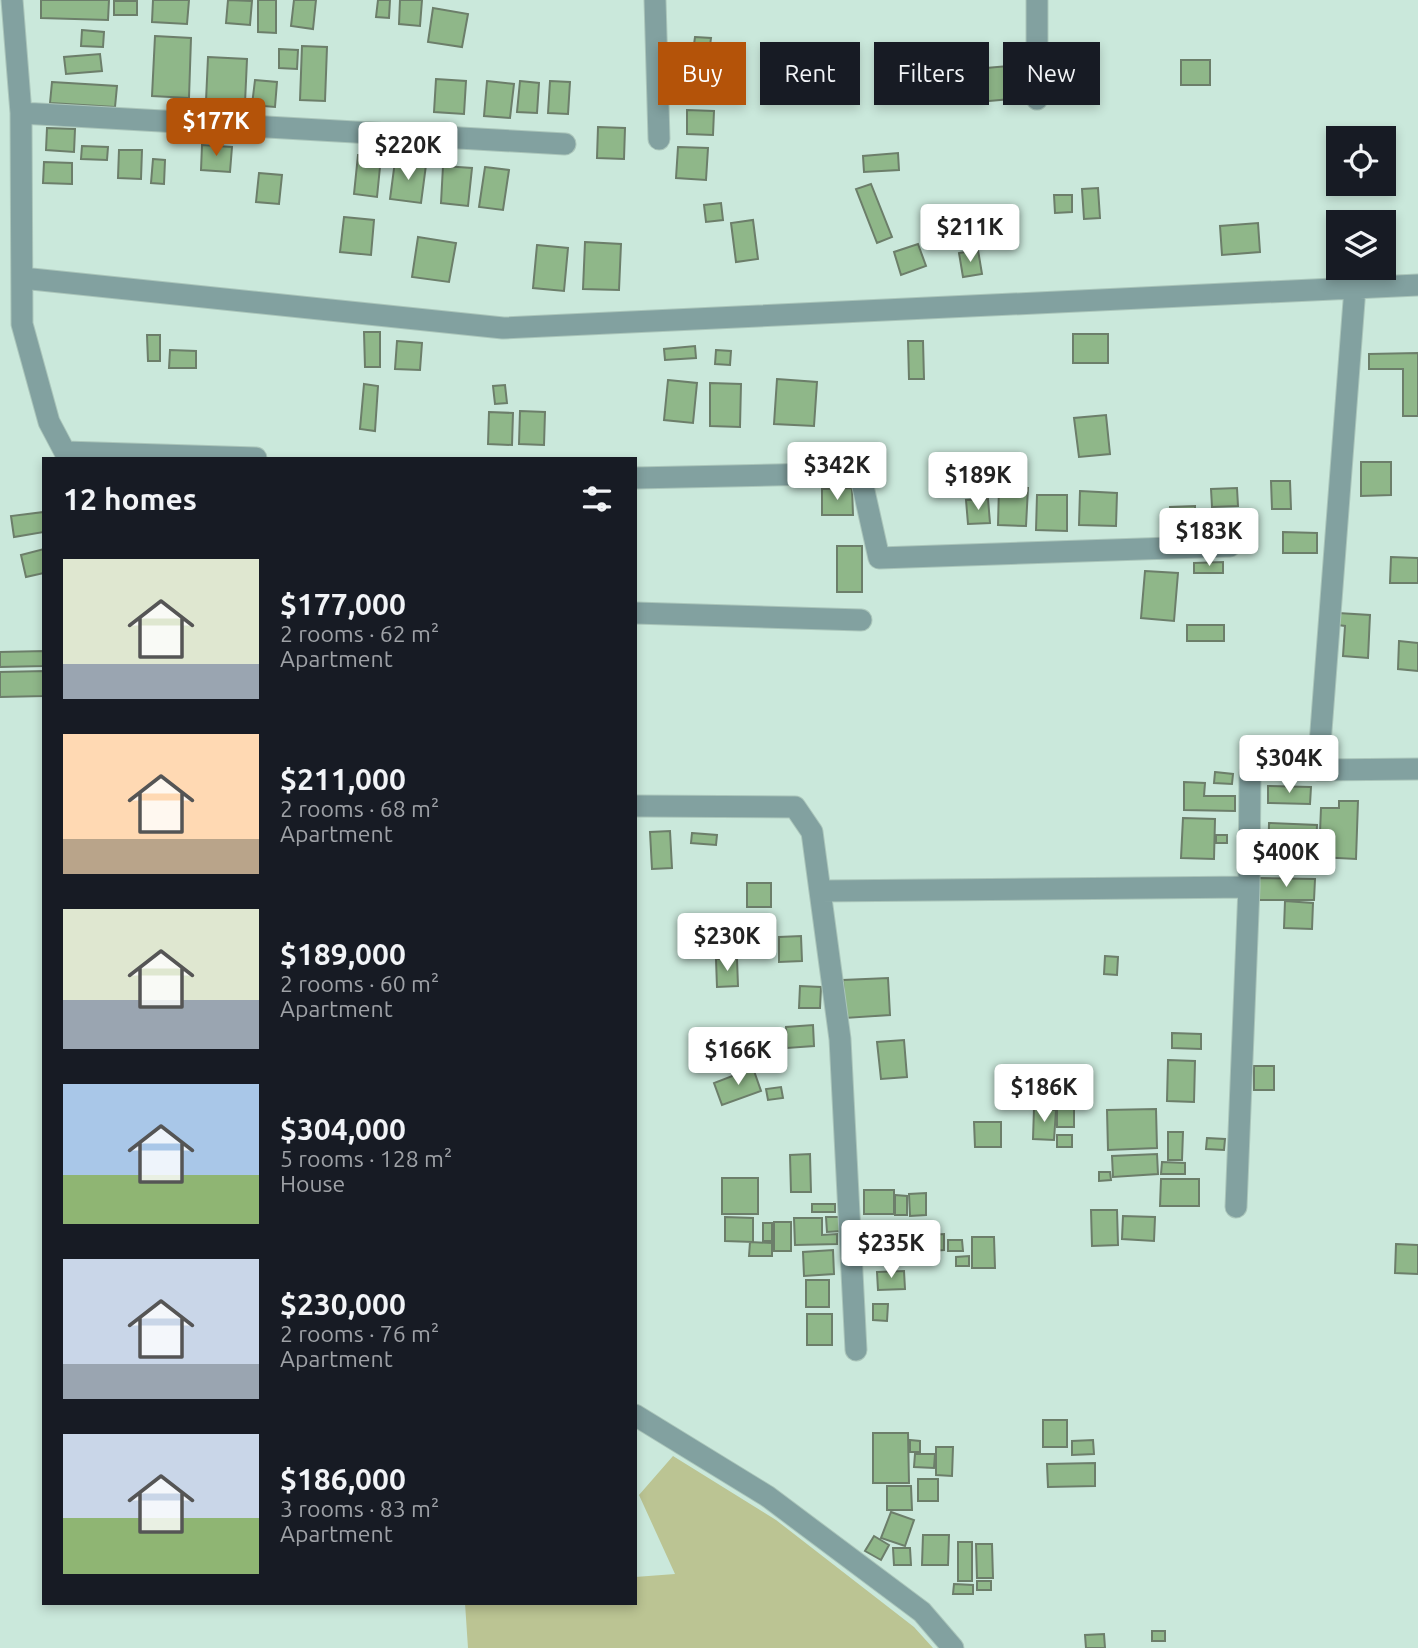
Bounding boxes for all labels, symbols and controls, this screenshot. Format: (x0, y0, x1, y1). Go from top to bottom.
chip: Buy (658, 42, 746, 105)
chip: Rent (760, 42, 860, 105)
chip: Filters (874, 42, 989, 105)
chip: New (1003, 42, 1100, 105)
pin: $177K (167, 99, 265, 158)
text: $177K (182, 108, 250, 133)
pin: $220K (359, 122, 457, 182)
map controls (1326, 126, 1396, 280)
button: locate (1326, 126, 1396, 196)
text: $220K (374, 132, 442, 157)
pin: $211K (921, 204, 1019, 264)
button: layers (1326, 210, 1396, 280)
text: $211K (936, 214, 1004, 239)
pin: $342K (788, 442, 886, 502)
text: $342K (803, 452, 871, 477)
pin: $189K (929, 452, 1027, 512)
text: $189K (944, 462, 1012, 487)
icon: filters (578, 480, 616, 518)
text: 12 homes (63, 482, 197, 516)
pin: $183K (1160, 508, 1258, 568)
text: $183K (1175, 518, 1243, 543)
icon: home (119, 587, 203, 671)
text: $177,000 (280, 587, 406, 621)
text: 2 rooms · 62 m² (280, 621, 439, 646)
text: Apartment (280, 646, 393, 671)
pin: $304K (1240, 736, 1338, 795)
text: $304K (1255, 745, 1323, 770)
icon: home (119, 762, 203, 846)
text: $211,000 (280, 762, 406, 796)
text: 2 rooms · 68 m² (280, 796, 439, 821)
text: Apartment (280, 821, 393, 846)
pin: $400K (1237, 830, 1335, 889)
text: $400K (1252, 839, 1320, 864)
pin: $230K (678, 914, 776, 973)
text: $230K (693, 923, 761, 948)
icon: home (119, 937, 203, 1021)
text: $189,000 (280, 937, 406, 971)
text: 2 rooms · 60 m² (280, 971, 439, 996)
text: Apartment (280, 996, 393, 1021)
pin: $166K (689, 1028, 787, 1087)
text: $166K (704, 1037, 772, 1062)
pin: $186K (995, 1064, 1093, 1124)
text: $186K (1010, 1074, 1078, 1099)
icon: home (119, 1112, 203, 1196)
text: $304,000 (280, 1112, 406, 1146)
text: 5 rooms · 128 m² (280, 1146, 452, 1171)
text: House (280, 1171, 345, 1196)
pin: $235K (842, 1220, 940, 1280)
text: $235K (857, 1230, 925, 1255)
icon: home (119, 1287, 203, 1371)
text: $230,000 (280, 1287, 406, 1321)
text: 2 rooms · 76 m² (280, 1321, 439, 1346)
text: Apartment (280, 1346, 393, 1371)
icon: home (119, 1462, 203, 1546)
text: $186,000 (280, 1462, 406, 1496)
text: 3 rooms · 83 m² (280, 1496, 439, 1521)
text: Apartment (280, 1521, 393, 1546)

